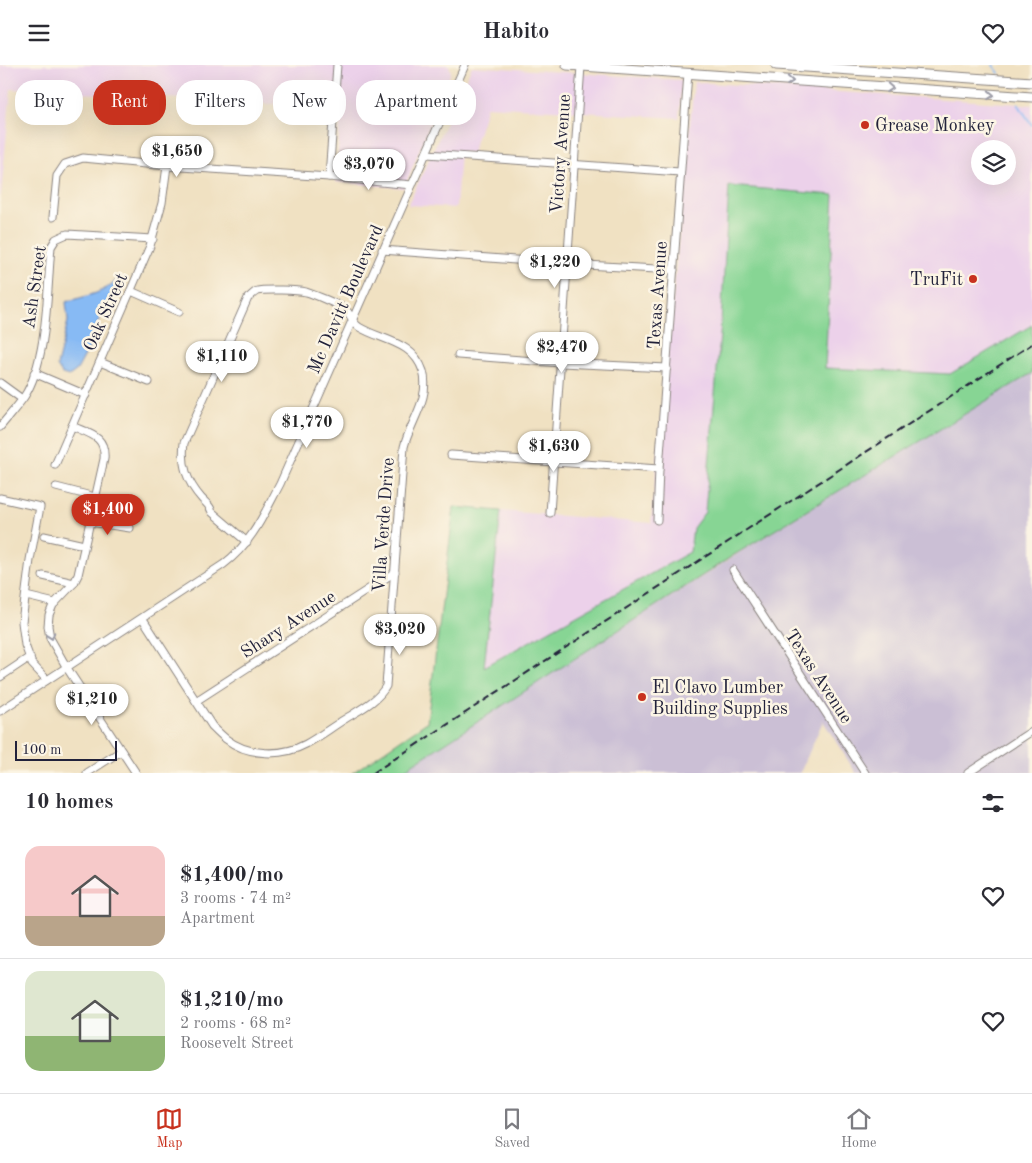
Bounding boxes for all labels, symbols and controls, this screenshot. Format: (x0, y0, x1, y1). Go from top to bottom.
icon: menu (25, 19, 53, 47)
icon: heart (979, 19, 1007, 47)
text: Habito (483, 21, 549, 43)
one-way arrow (786, 75, 794, 86)
chip: Buy (15, 80, 83, 125)
chip: Rent (93, 80, 166, 125)
chip: Filters (176, 80, 263, 125)
chip: New (273, 80, 346, 125)
chip: Apartment (356, 80, 476, 125)
one-way arrow (886, 82, 894, 93)
one-way arrow (987, 89, 995, 100)
street label: Victory Avenue (548, 94, 574, 215)
place label: Grease Monkey (875, 117, 995, 135)
marker: Grease Monkey (859, 119, 871, 131)
pin: $1,650 (136, 135, 218, 178)
map controls (971, 140, 1016, 185)
button: layers (971, 140, 1016, 185)
text: $1,650 (152, 144, 202, 160)
pin: $3,070 (328, 149, 410, 191)
text: $3,070 (344, 157, 394, 173)
street label: Mc Davitt Boulevard (305, 222, 387, 377)
street label: Texas Avenue (645, 240, 671, 350)
street label: Ash Street (20, 244, 50, 330)
pin: $1,220 (514, 247, 596, 289)
text: $1,220 (530, 255, 580, 271)
street label: Oak Street (81, 271, 131, 354)
place label: TruFit (910, 271, 963, 289)
marker: TruFit (967, 273, 979, 285)
pin: $2,470 (521, 331, 603, 374)
text: $2,470 (537, 340, 587, 356)
pin: $1,110 (181, 341, 263, 383)
text: $1,110 (197, 349, 247, 365)
pin: $1,770 (266, 407, 348, 449)
text: $1,770 (282, 415, 332, 431)
pin: $1,630 (513, 431, 595, 473)
text: $1,630 (529, 439, 579, 455)
street label: Villa Verde Drive (370, 457, 398, 593)
pin: $1,400 (67, 493, 149, 536)
text: $1,400 (83, 502, 133, 518)
street label: Shary Avenue (238, 588, 339, 662)
pin: $3,020 (359, 613, 441, 656)
text: $3,020 (375, 622, 425, 638)
street label: Texas Avenue (781, 626, 855, 727)
one-way arrow (45, 631, 55, 640)
place label: El Clavo Lumber Building Supplies (652, 679, 788, 718)
pin: $1,210 (51, 683, 133, 726)
marker: El Clavo Lumber Building Supplies (636, 691, 648, 703)
text: $1,210 (67, 692, 117, 708)
scale bar (15, 738, 118, 761)
text: 100 m (22, 743, 61, 757)
icon: filters (979, 789, 1007, 817)
text: 10 homes (25, 792, 113, 813)
text: $1,400/mo (180, 865, 284, 886)
icon: home (65, 866, 125, 926)
icon: heart (979, 882, 1007, 910)
text: 3 rooms · 74 m² (180, 891, 291, 907)
text: Apartment (180, 911, 255, 927)
text: $1,210/mo (180, 990, 284, 1011)
icon: home (65, 991, 125, 1051)
icon: heart (979, 1007, 1007, 1035)
text: 2 rooms · 68 m² (180, 1016, 291, 1032)
text: Roosevelt Street (180, 1036, 294, 1052)
tab: Map (155, 1105, 183, 1152)
tab: Saved (494, 1105, 530, 1152)
tab: Home (841, 1105, 877, 1152)

